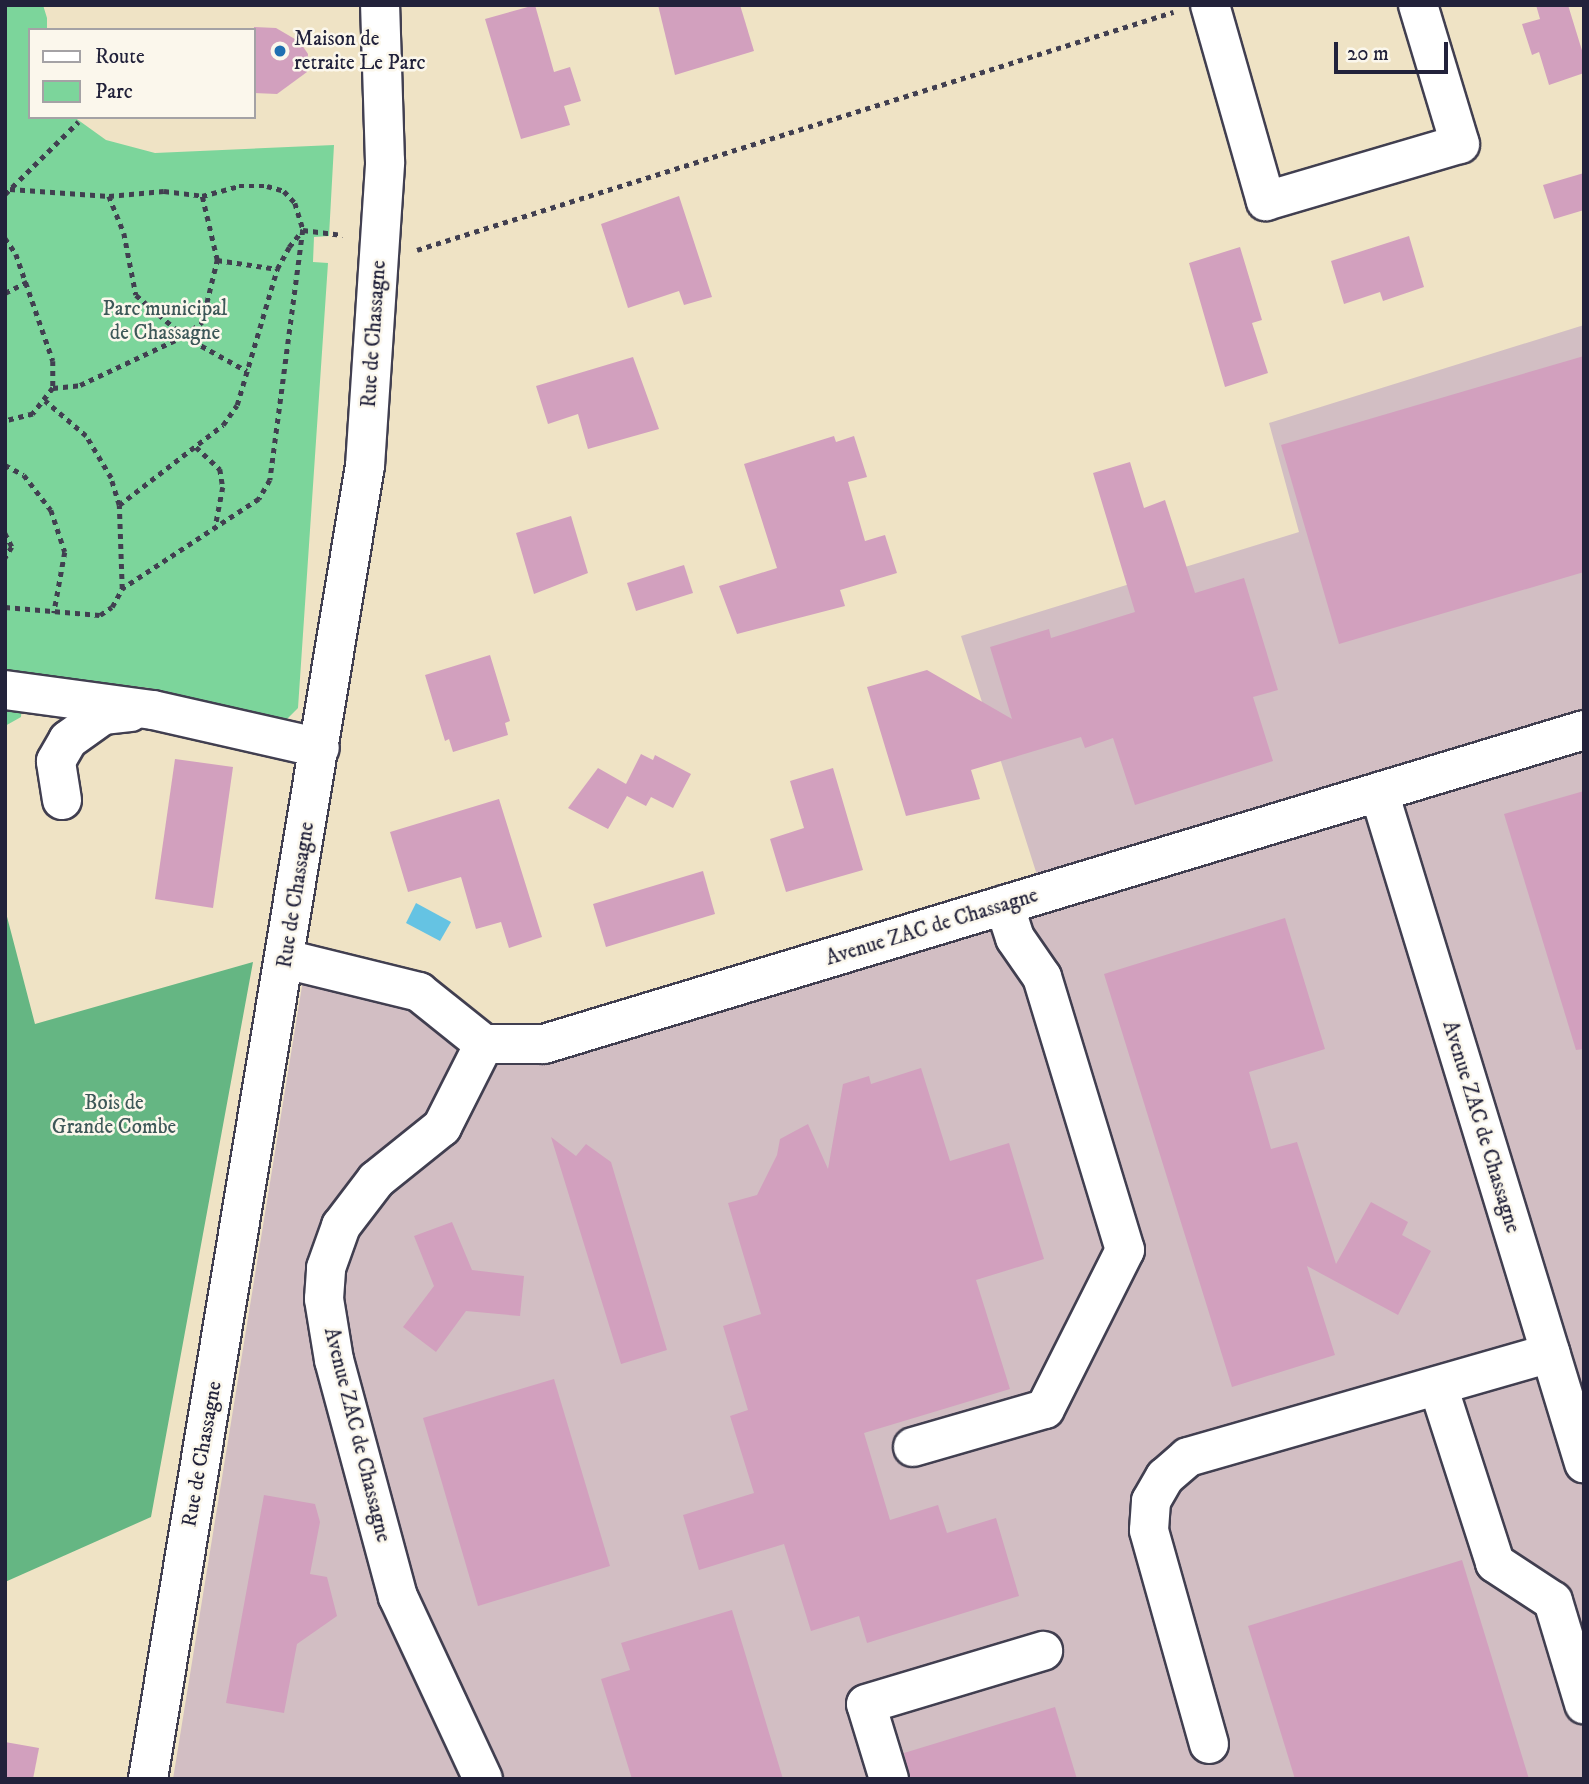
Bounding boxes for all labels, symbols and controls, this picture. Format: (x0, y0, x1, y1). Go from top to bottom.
place label: Maison de retraite Le Parc (294, 26, 425, 76)
legend (28, 28, 256, 119)
scale bar (1337, 28, 1451, 72)
text: 20 m (1347, 41, 1389, 67)
marker: Maison de retraite Le Parc (272, 43, 288, 59)
text: Route (95, 44, 145, 70)
text: Parc (95, 79, 133, 105)
street label: Rue de Chassagne (356, 259, 392, 409)
park label: Parc municipal de Chassagne (103, 296, 227, 346)
street label: Rue de Chassagne (272, 820, 320, 970)
street label: Avenue ZAC de Chassagne (823, 883, 1041, 971)
street label: Avenue ZAC de Chassagne (1437, 1018, 1525, 1236)
park label: Bois de Grande Combe (52, 1090, 176, 1140)
street label: Avenue ZAC de Chassagne (318, 1325, 396, 1545)
street label: Rue de Chassagne (177, 1379, 227, 1529)

